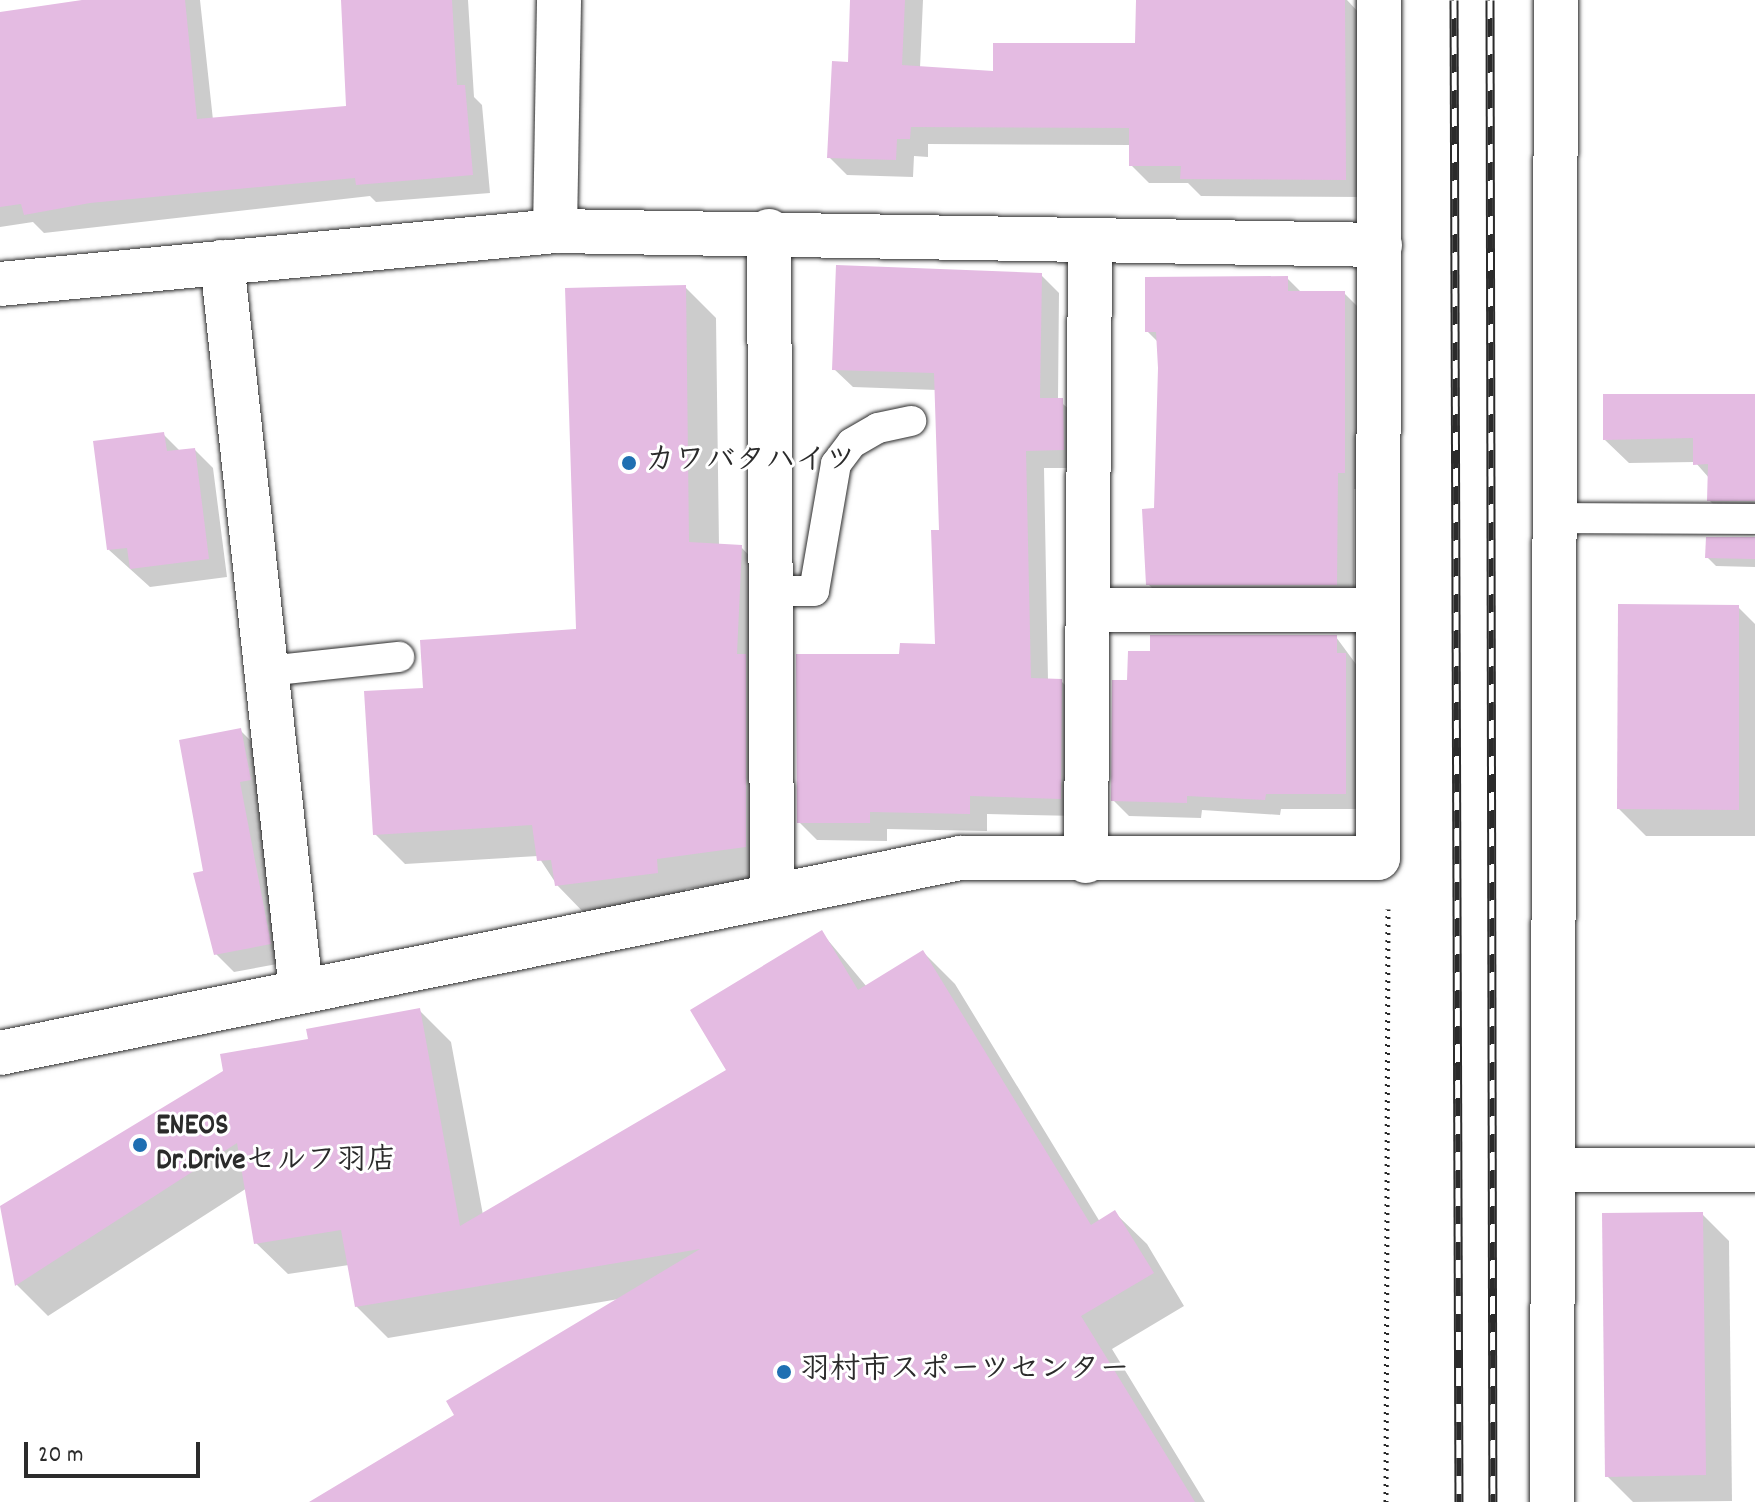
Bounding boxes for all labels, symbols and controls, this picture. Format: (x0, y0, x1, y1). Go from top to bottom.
place label: カワバタハイツ (645, 445, 855, 481)
marker: カワバタハイツ (620, 454, 638, 472)
place label: ENEOS Dr.Driveセルフ羽店 (156, 1110, 395, 1180)
marker: ENEOS Dr.Driveセルフ羽店 (131, 1136, 149, 1154)
place label: 羽村市スポーツセンター (800, 1354, 1130, 1390)
marker: 羽村市スポーツセンター (775, 1363, 793, 1381)
scale bar (28, 1426, 204, 1476)
text: 20 m (38, 1439, 84, 1473)

